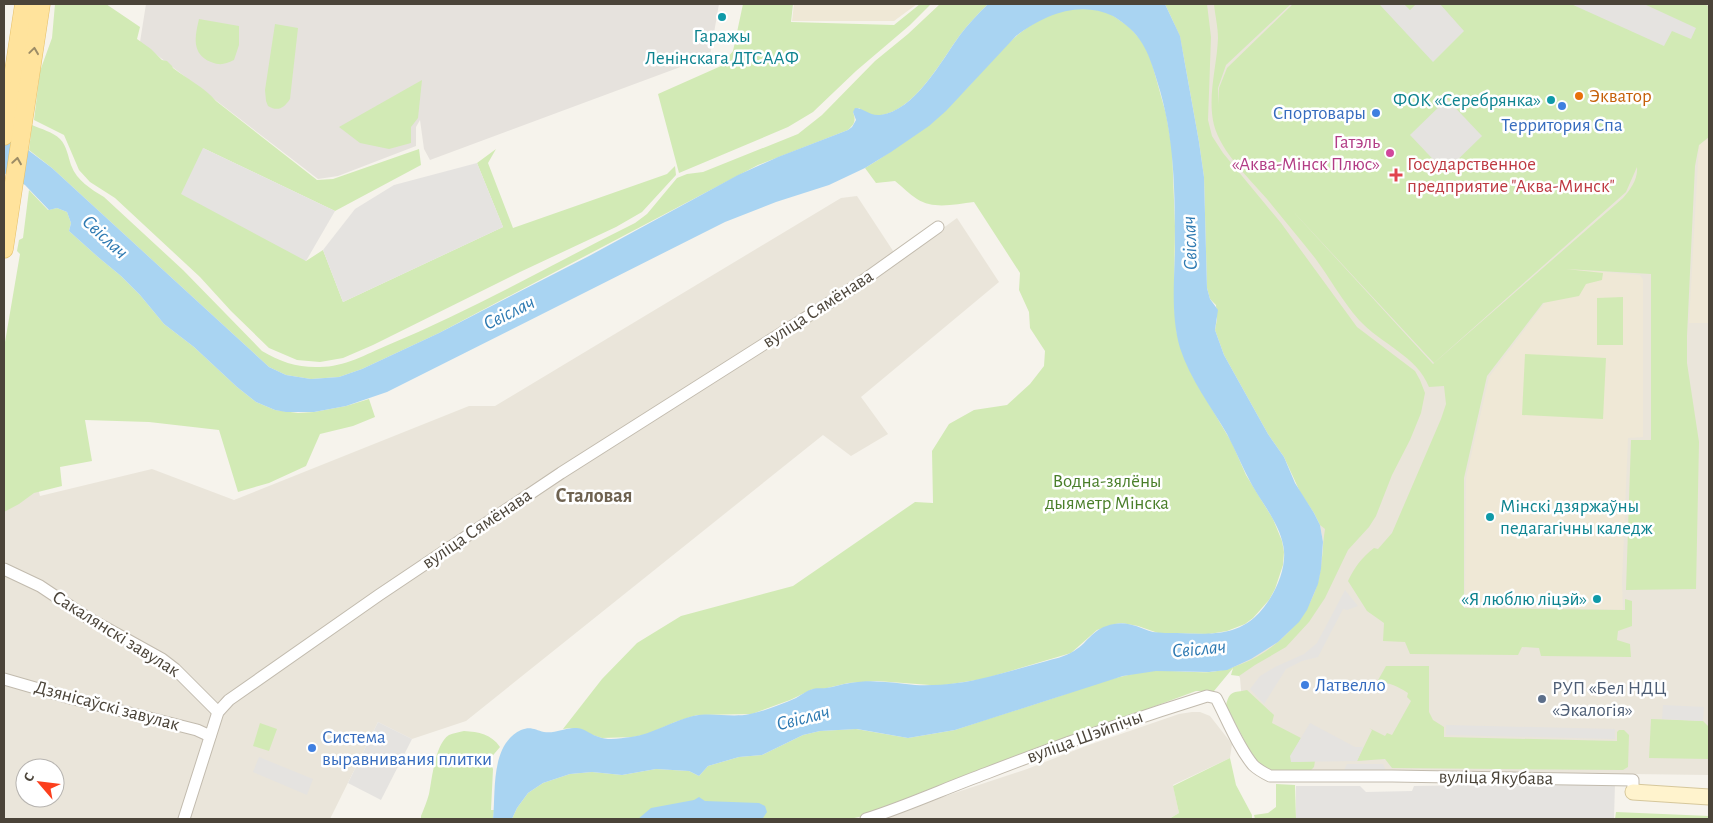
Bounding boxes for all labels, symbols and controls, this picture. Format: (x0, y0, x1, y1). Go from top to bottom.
marker: Гаражы Ленінскага ДТСААФ (716, 11, 728, 23)
place label: Гаражы Ленінскага ДТСААФ (645, 27, 799, 68)
one-way arrow (29, 47, 39, 55)
place label: Экватор (1589, 87, 1652, 106)
marker: Экватор (1573, 90, 1585, 102)
place label: ФОК «Серебрянка» (1393, 91, 1541, 110)
marker: ФОК «Серебрянка» (1545, 94, 1557, 106)
marker: Территория Спа (1556, 100, 1568, 112)
place label: Спортовары (1273, 104, 1366, 123)
marker: Спортовары (1370, 107, 1382, 119)
place label: Территория Спа (1501, 116, 1623, 135)
place label: Гатэль «Аква-Мінск Плюс» (1231, 133, 1380, 174)
marker: Гатэль «Аква-Мінск Плюс» (1384, 147, 1396, 159)
place label: Государственное предприятие "Аква-Минск" (1407, 155, 1615, 196)
one-way arrow (12, 156, 22, 165)
marker: Государственное предприятие "Аква-Минск" (1389, 168, 1403, 182)
water label: Свіслач (78, 211, 132, 263)
water label: Свіслач (1179, 216, 1201, 270)
street label: вуліца Сямёнава (759, 266, 877, 352)
water label: Свіслач (480, 292, 538, 334)
park label: Водна-зялёны дыяметр Мінска (1045, 472, 1169, 513)
street label: вуліца Сямёнава (419, 485, 535, 573)
district label: Сталовая (556, 486, 632, 506)
place label: Мінскі дзяржаўны педагагічны каледж (1500, 497, 1654, 538)
marker: Мінскі дзяржаўны педагагічны каледж (1484, 511, 1496, 523)
street label: Сакалянскі завулак (49, 587, 183, 681)
place label: «Я люблю ліцэй» (1461, 590, 1587, 609)
marker: «Я люблю ліцэй» (1591, 593, 1603, 605)
water label: Свіслач (1171, 637, 1227, 661)
place label: Латвелло (1315, 676, 1386, 695)
street label: Дзянісаўскі завулак (32, 678, 182, 735)
marker: Латвелло (1299, 679, 1311, 691)
place label: РУП «Бел НДЦ «Экалогія» (1552, 679, 1667, 720)
marker: РУП «Бел НДЦ «Экалогія» (1536, 693, 1548, 705)
water label: Свіслач (774, 702, 832, 734)
street label: вуліца Шэйпічы (1024, 707, 1146, 767)
place label: Система выравнивания плитки (322, 728, 492, 769)
marker: Система выравнивания плитки (306, 742, 318, 754)
north arrow (15, 758, 65, 808)
street label: вуліца Якубава (1438, 768, 1554, 789)
text: С (21, 770, 38, 784)

